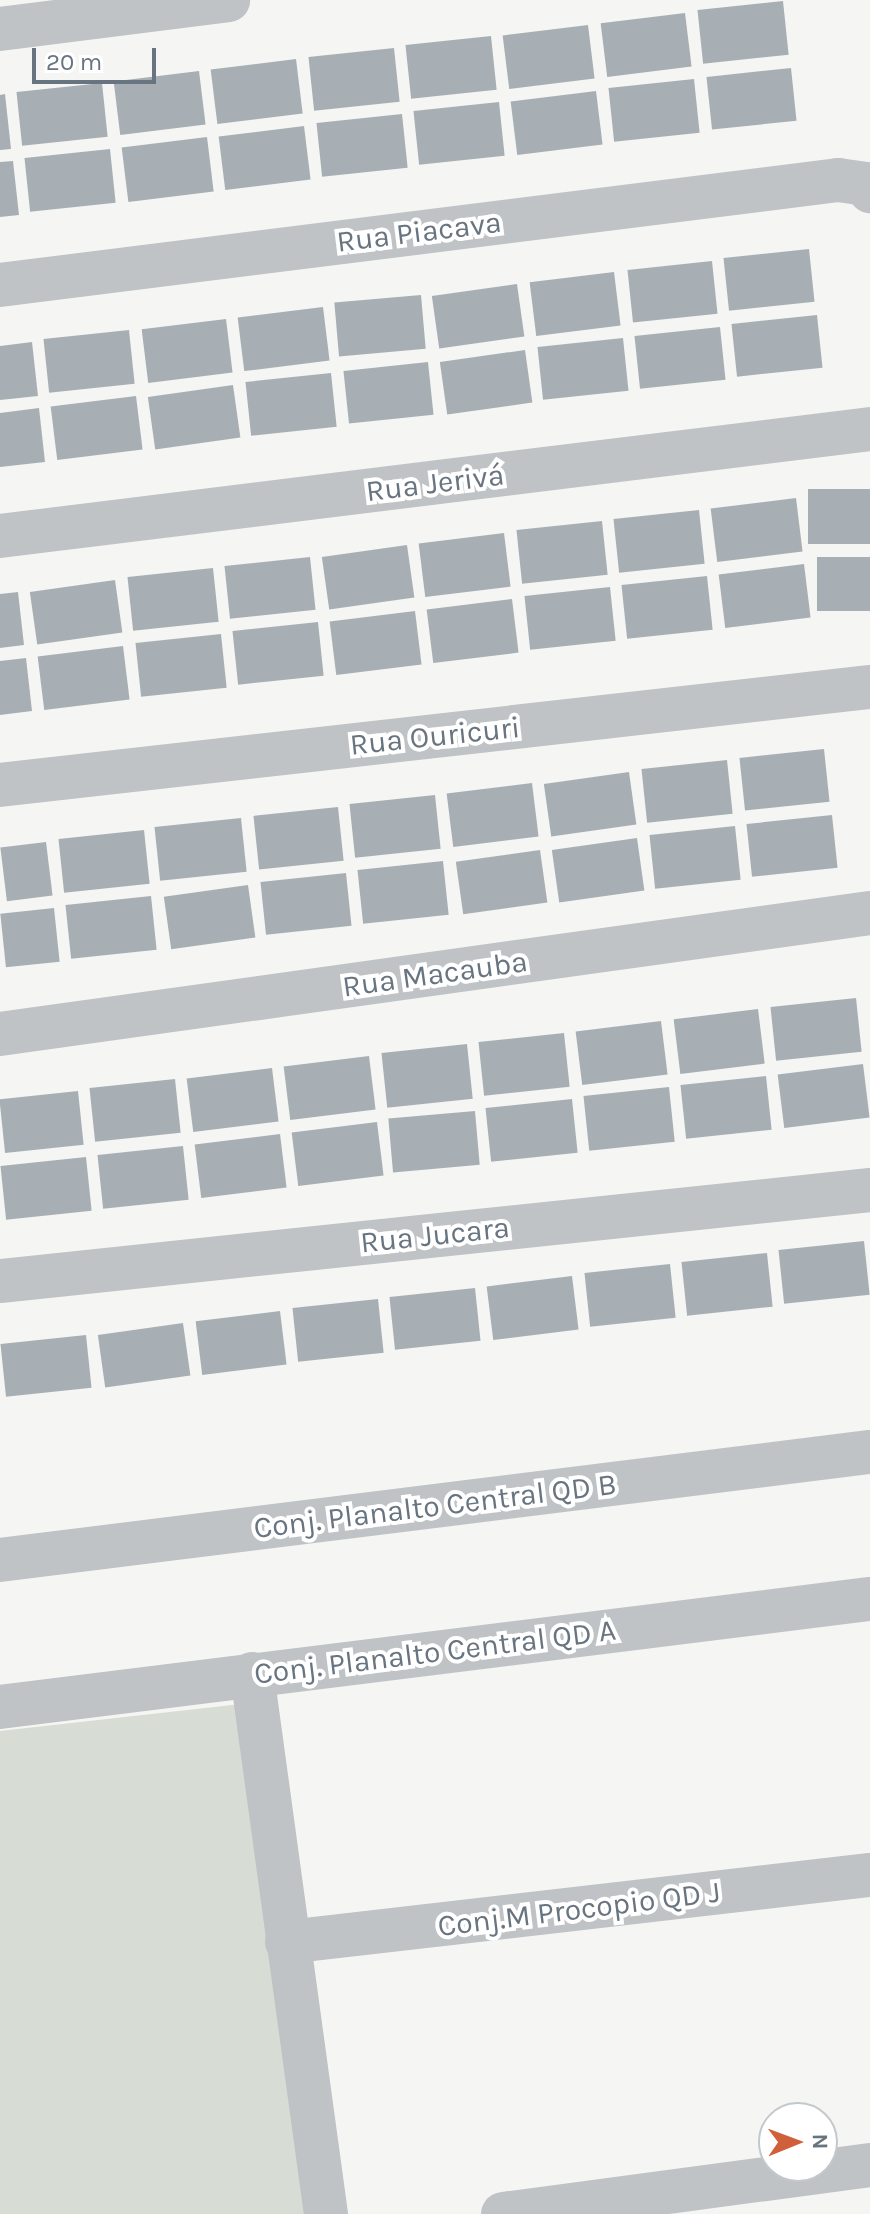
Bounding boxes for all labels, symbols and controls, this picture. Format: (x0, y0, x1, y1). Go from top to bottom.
scale bar (36, 32, 160, 82)
text: 20 m (46, 48, 102, 76)
street label: Rua Piacava (335, 204, 503, 260)
street label: Rua Jerivá (364, 457, 506, 509)
street label: Rua Ouricuri (348, 709, 522, 763)
street label: Rua Macauba (340, 943, 530, 1005)
street label: Rua Jucara (359, 1209, 511, 1261)
street label: Conj. Planalto Central QD B (252, 1466, 618, 1546)
street label: Conj. Planalto Central QD A (252, 1612, 618, 1692)
street label: Conj.M Procopio QD J (436, 1874, 722, 1944)
north arrow (758, 2102, 838, 2182)
text: N (807, 2133, 833, 2150)

